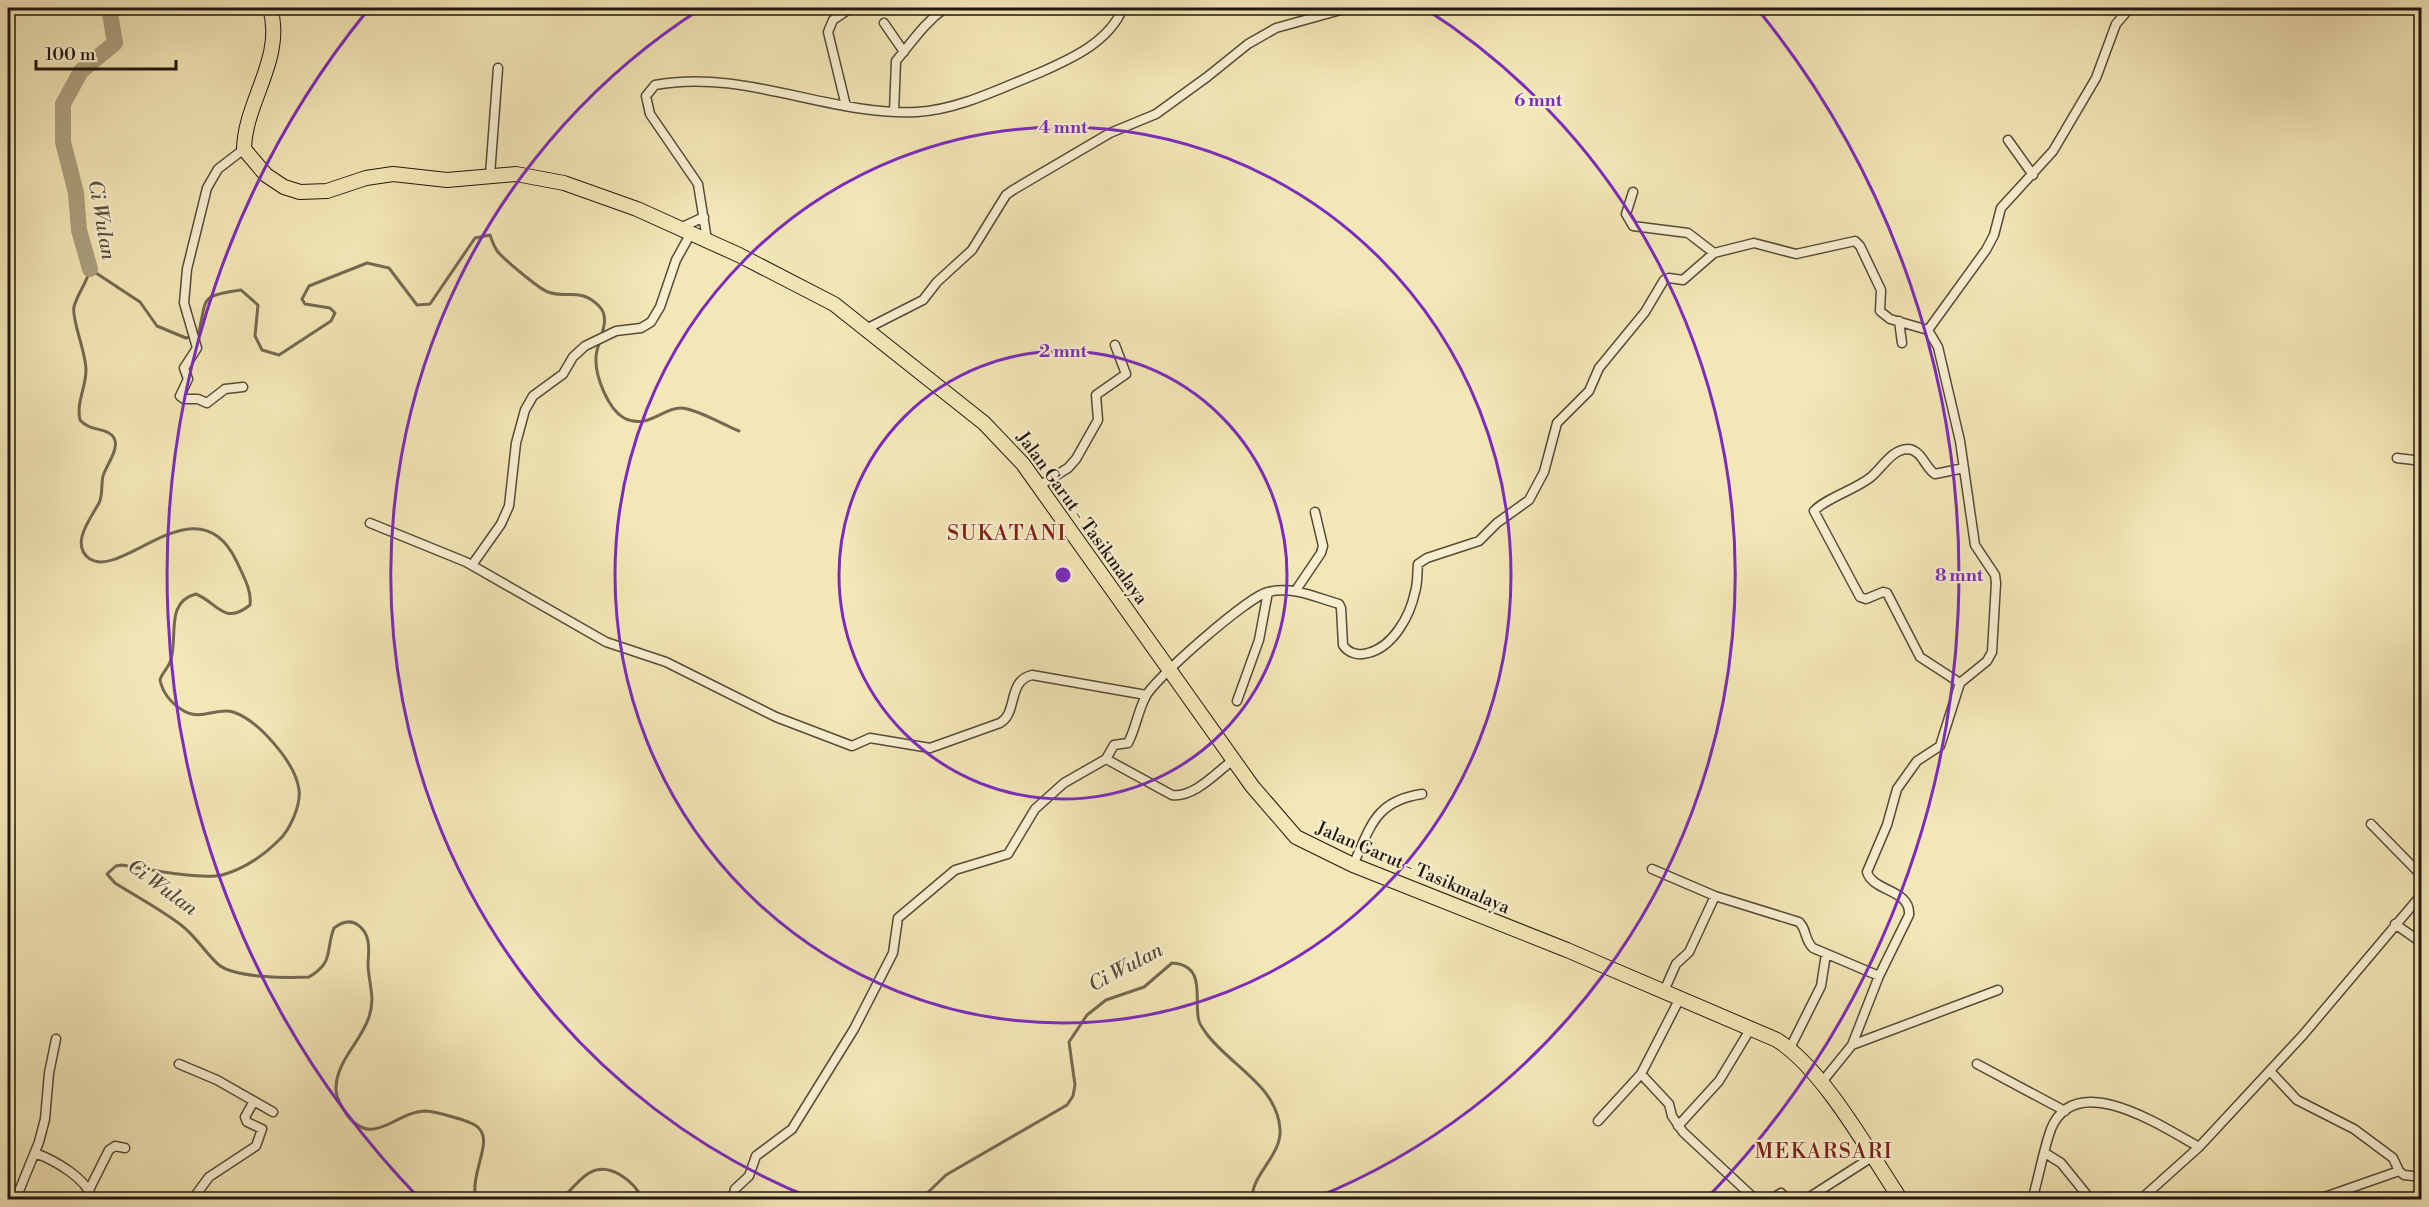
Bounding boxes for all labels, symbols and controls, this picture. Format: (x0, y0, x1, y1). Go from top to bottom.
scale bar (36, 33, 176, 71)
text: 100 m (45, 43, 96, 66)
text: 6 mnt (1514, 89, 1563, 112)
text: 4 mnt (1039, 116, 1088, 139)
water label: Ci Wulan (82, 178, 120, 263)
text: 2 mnt (1039, 340, 1088, 363)
street label: Jalan Garut - Tasikmalaya (1011, 426, 1153, 610)
district label: SUKATANI (947, 521, 1067, 547)
text: 8 mnt (1935, 564, 1984, 587)
centre of rings (1053, 565, 1073, 585)
street label: Jalan Garut - Tasikmalaya (1312, 816, 1514, 920)
water label: Ci Wulan (122, 854, 203, 922)
water label: Ci Wulan (1085, 938, 1168, 998)
district label: MEKARSARI (1755, 1139, 1893, 1165)

